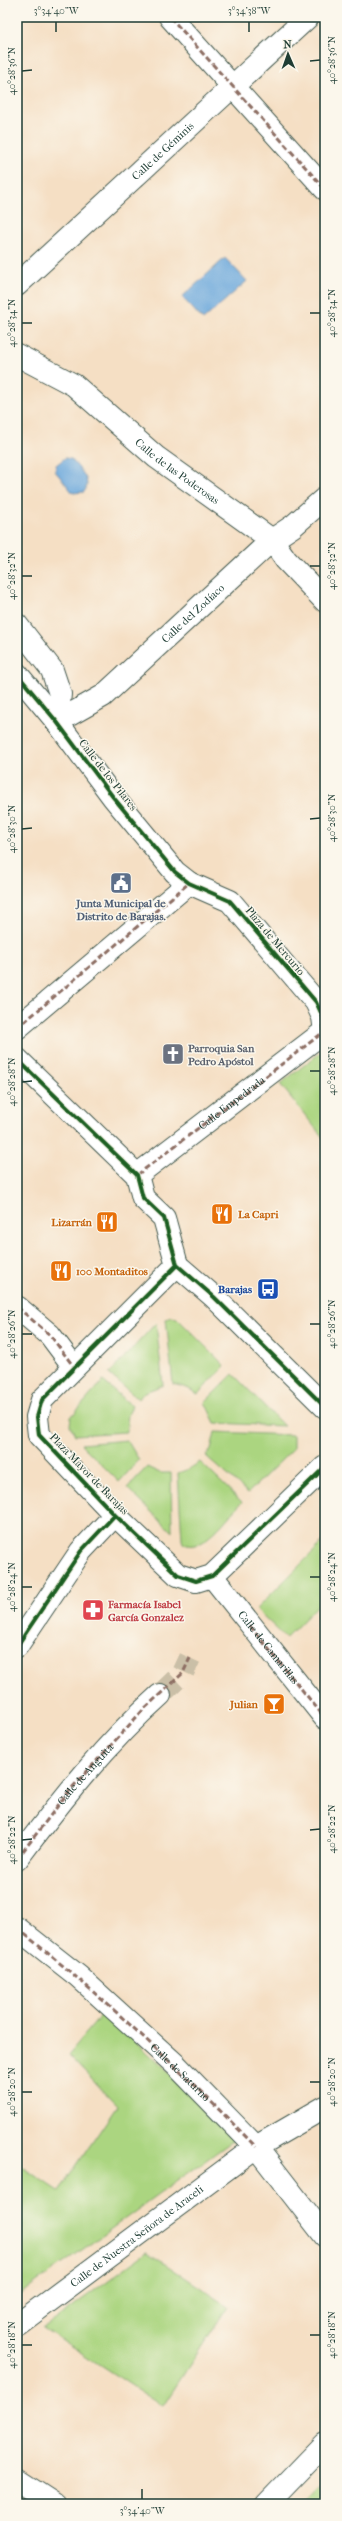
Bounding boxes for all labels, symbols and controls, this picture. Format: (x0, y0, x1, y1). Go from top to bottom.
text: 3°34'40"W (33, 5, 80, 17)
text: 3°34'38"W (228, 5, 272, 17)
north arrow (268, 34, 308, 74)
text: 40°28'36"N (326, 35, 338, 84)
text: N (283, 38, 293, 51)
text: 40°28'36"N (6, 46, 18, 95)
street label: Calle de Géminis (129, 119, 196, 183)
text: 40°28'34"N (326, 288, 338, 337)
text: 40°28'34"N (6, 298, 18, 347)
street label: Calle de las Poderosas (133, 435, 222, 507)
text: 40°28'32"N (326, 542, 338, 590)
text: 40°28'32"N (6, 552, 18, 600)
street label: Calle del Zodíaco (159, 581, 227, 645)
street label: Calle de los Pilares (76, 737, 140, 813)
text: 40°28'30"N (326, 793, 338, 842)
text: 40°28'30"N (6, 804, 18, 853)
public building icon: Junta Municipal de Distrito de Barajas. (108, 870, 134, 896)
place label: Junta Municipal de Distrito de Barajas. (75, 897, 166, 923)
street label: Plaza de Mercurio (243, 904, 308, 978)
church icon: Parroquia San Pedro Apóstol (160, 1041, 186, 1067)
place label: Parroquia San Pedro Apóstol (188, 1042, 255, 1068)
text: 40°28'28"N (326, 1046, 338, 1096)
text: 40°28'28"N (6, 1057, 18, 1107)
street label: Calle Empedrada (196, 1072, 268, 1132)
restaurant icon: La Capri (209, 1201, 235, 1227)
place label: La Capri (238, 1208, 279, 1221)
restaurant icon: Lizarrán (94, 1209, 120, 1235)
place label: Lizarrán (51, 1216, 93, 1229)
restaurant icon: 100 Montaditos (48, 1258, 74, 1284)
place label: 100 Montaditos (76, 1265, 148, 1278)
bus stop icon: Barajas (255, 1276, 281, 1302)
place label: Barajas (218, 1283, 252, 1296)
text: 40°28'26"N (326, 1299, 338, 1349)
text: 40°28'26"N (6, 1309, 18, 1359)
street label: Plaza Mayor de Barajas (47, 1431, 131, 1517)
text: 40°28'24"N (326, 1552, 338, 1602)
text: 40°28'24"N (6, 1562, 18, 1612)
pharmacy icon: Farmacía Isabel García Gonzalez (80, 1597, 106, 1623)
place label: Farmacía Isabel García Gonzalez (107, 1598, 184, 1624)
street label: Calle de Camarillas (236, 1608, 302, 1687)
bar icon: Julian (261, 1691, 287, 1717)
place label: Julian (229, 1698, 259, 1711)
street label: Calle de Anguita (54, 1740, 117, 1808)
text: 40°28'22"N (326, 1804, 338, 1854)
text: 40°28'22"N (6, 1815, 18, 1865)
street label: Calle de Saturno (148, 2041, 213, 2104)
text: 40°28'20"N (326, 2057, 338, 2107)
text: 40°28'20"N (6, 2067, 18, 2117)
street label: Calle de Nuestra Señora de Araceli (67, 2182, 206, 2290)
text: 40°28'18"N (326, 2311, 338, 2359)
text: 40°28'18"N (6, 2321, 18, 2369)
text: 3°34'40"W (119, 2505, 166, 2517)

